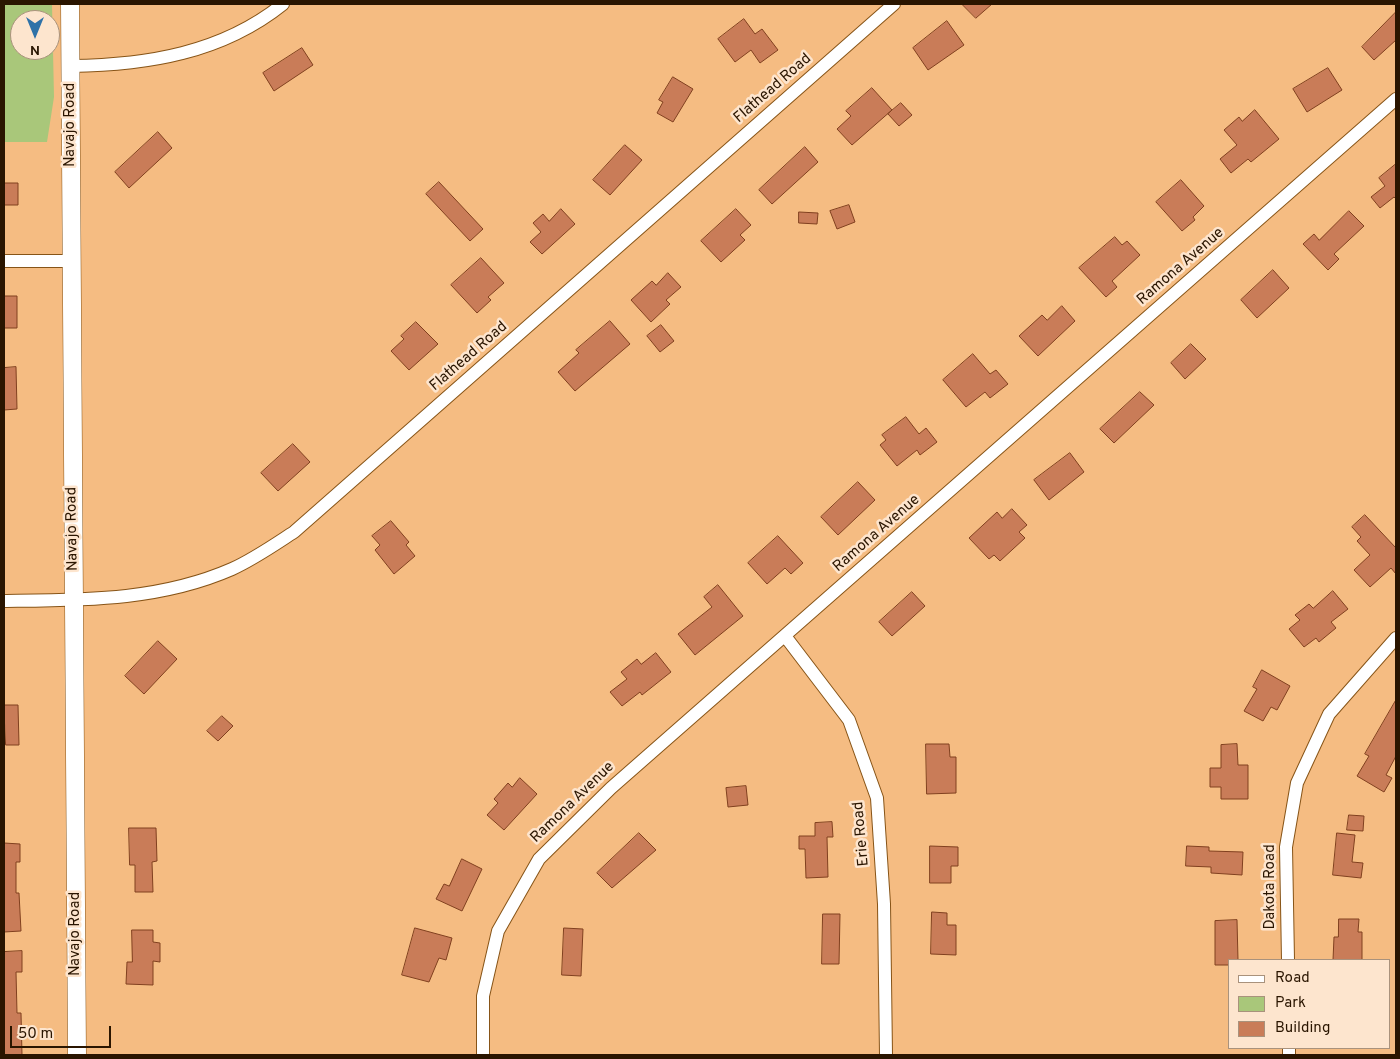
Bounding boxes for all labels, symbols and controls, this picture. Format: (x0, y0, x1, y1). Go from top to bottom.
north arrow (10, 10, 60, 60)
text: N (30, 41, 40, 58)
street label: Flathead Road (731, 50, 815, 128)
street label: Navajo Road (62, 83, 80, 167)
street label: Ramona Avenue (1134, 224, 1228, 310)
street label: Flathead Road (427, 318, 511, 396)
street label: Navajo Road (63, 487, 83, 571)
street label: Ramona Avenue (830, 491, 924, 577)
street label: Ramona Avenue (527, 759, 619, 847)
street label: Erie Road (850, 801, 874, 867)
street label: Dakota Road (1262, 844, 1280, 930)
street label: Navajo Road (67, 892, 85, 976)
legend (1228, 959, 1390, 1049)
text: Road (1275, 969, 1310, 988)
text: Park (1275, 994, 1306, 1013)
scale bar (12, 1016, 114, 1048)
text: Building (1275, 1019, 1330, 1038)
text: 50 m (18, 1025, 53, 1044)

